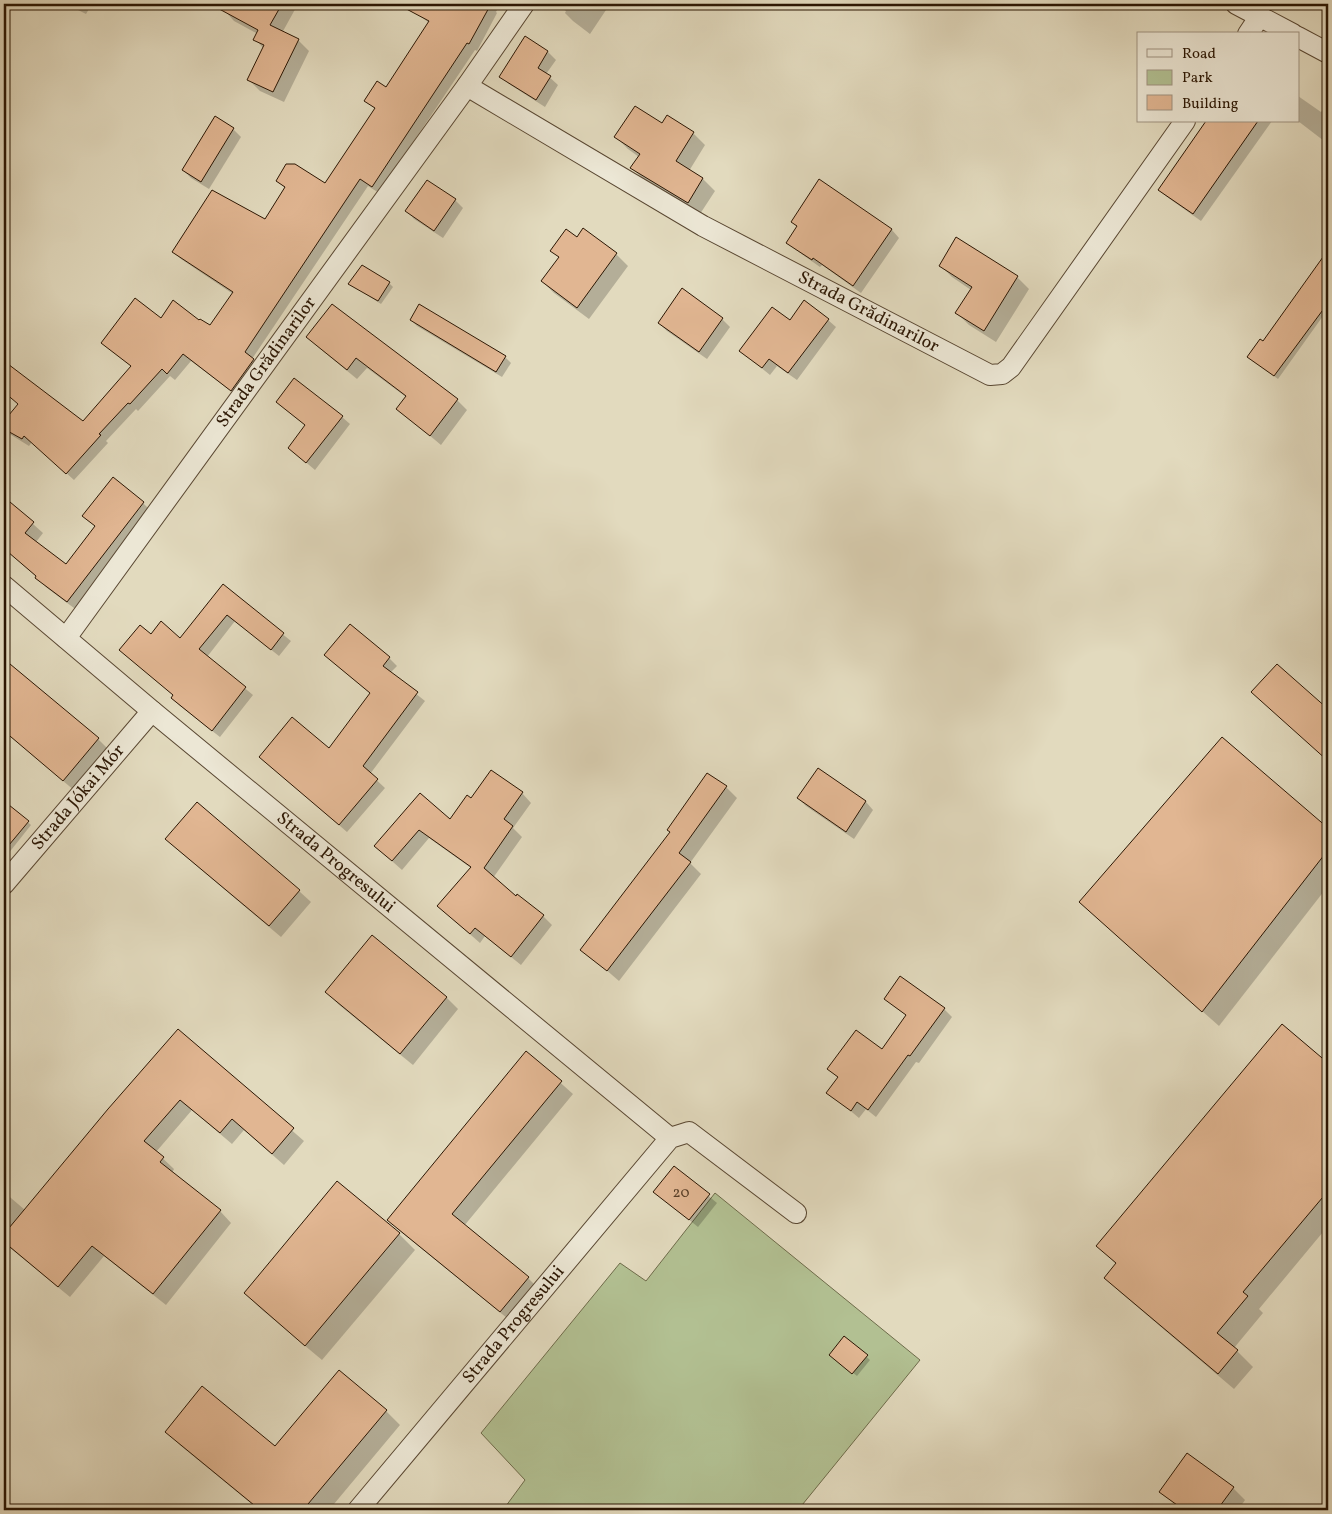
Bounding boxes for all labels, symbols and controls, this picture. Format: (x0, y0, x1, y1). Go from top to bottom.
legend (1137, 32, 1300, 122)
text: Road (1182, 44, 1216, 65)
text: Park (1182, 68, 1213, 89)
text: Building (1182, 94, 1239, 115)
street label: Strada Grădinarilor (794, 265, 944, 359)
street label: Strada Grădinarilor (210, 291, 323, 433)
street label: Strada Jókai Mór (26, 739, 131, 856)
street label: Strada Progresului (271, 806, 401, 919)
house number: 20 (673, 1183, 689, 1204)
street label: Strada Progresului (457, 1260, 570, 1389)

